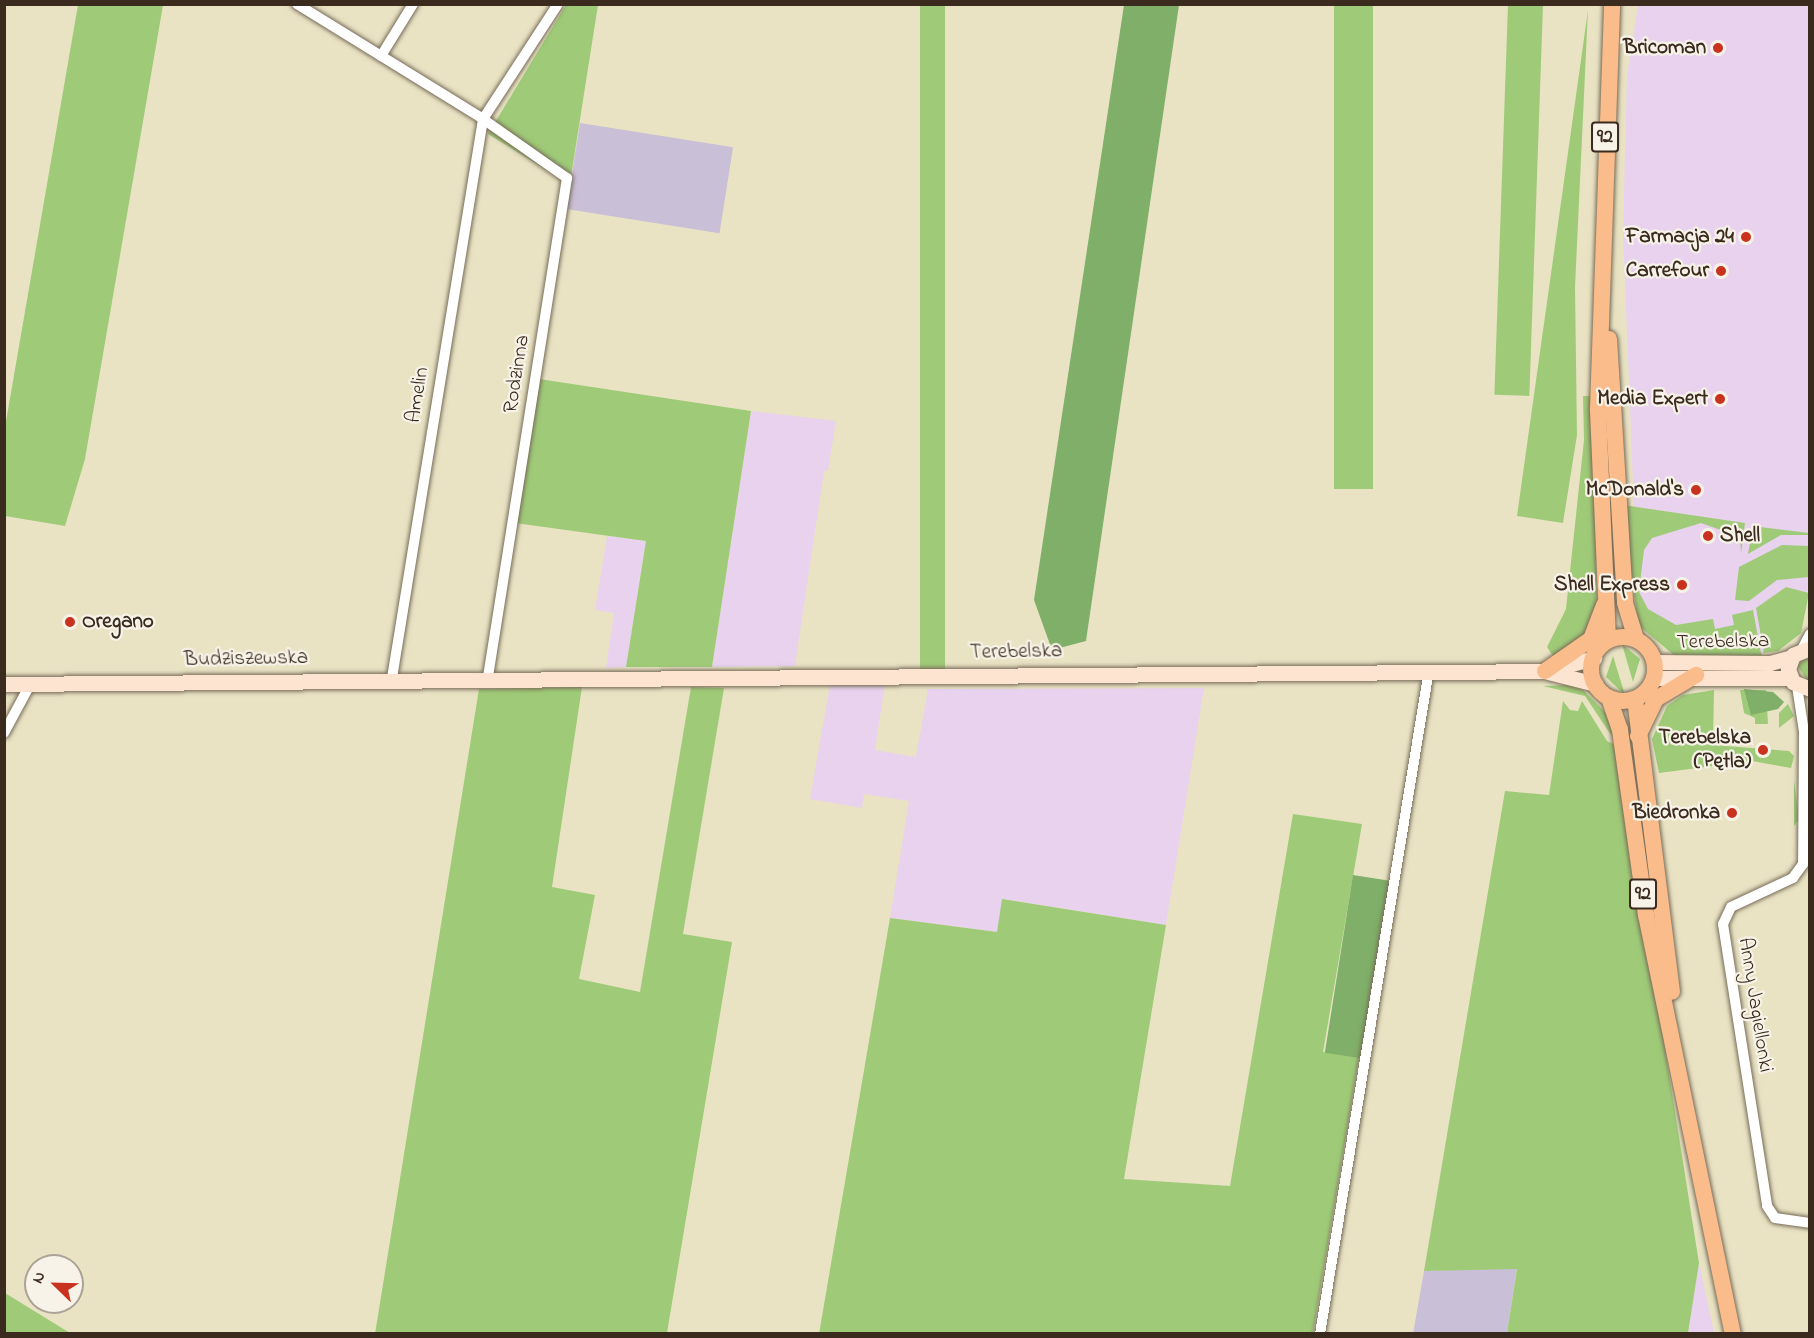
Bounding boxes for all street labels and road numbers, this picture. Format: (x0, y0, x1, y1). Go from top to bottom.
road number: 92 (1590, 120, 1620, 154)
street label: Rodzinna (498, 333, 536, 415)
street label: Amelin (401, 365, 435, 425)
street label: Terebelska (1676, 629, 1770, 655)
street label: Terebelska (969, 639, 1063, 665)
street label: Budziszewska (184, 645, 308, 673)
road number: 92 (1628, 877, 1658, 911)
street label: Anny Jagiellonki (1732, 936, 1778, 1074)

